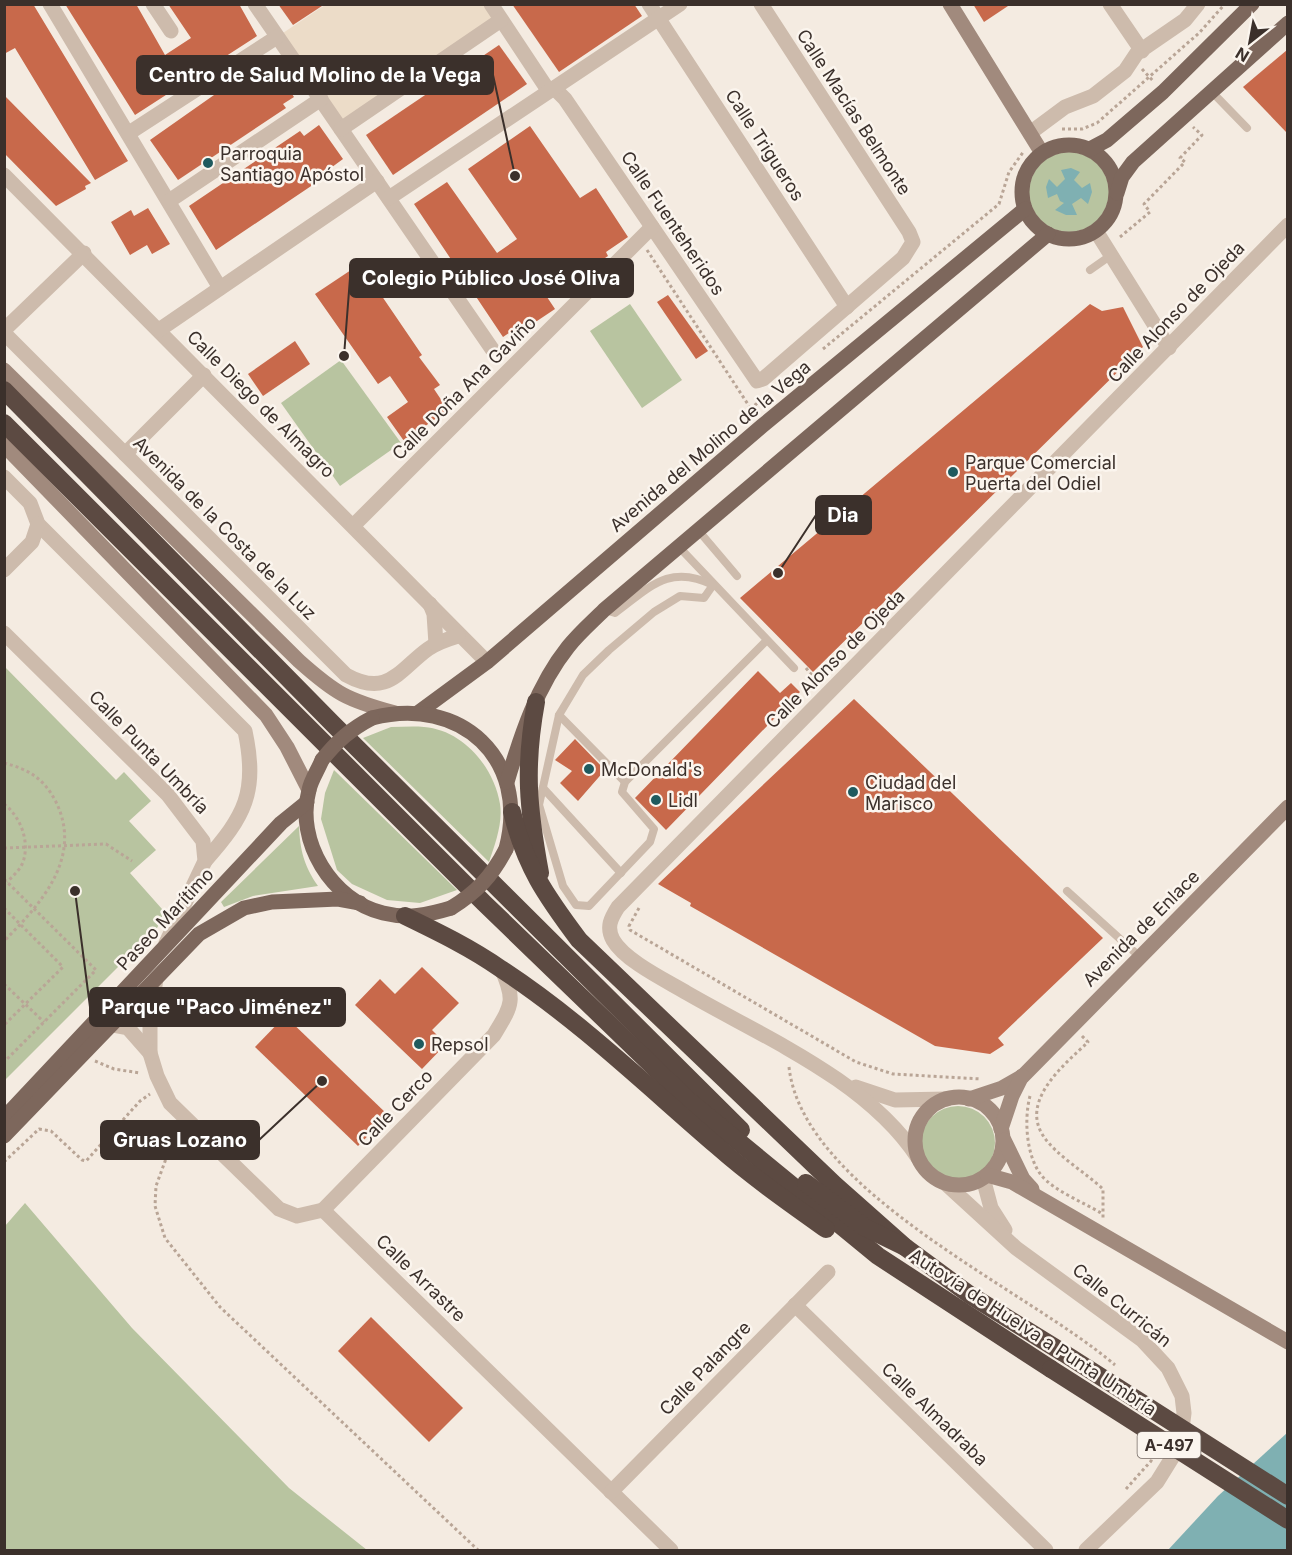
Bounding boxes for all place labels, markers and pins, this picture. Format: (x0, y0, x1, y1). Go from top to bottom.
callout: Centro de Salud Molino de la Vega (137, 56, 493, 94)
place label: Parroquia Santiago Apóstol (220, 143, 364, 185)
marker: Parroquia Santiago Apóstol (201, 156, 215, 170)
callout: Colegio Público José Oliva (350, 259, 633, 297)
place label: Parque Comercial Puerta del Odiel (965, 452, 1116, 494)
marker: Parque Comercial Puerta del Odiel (946, 465, 960, 479)
callout: Dia (816, 496, 871, 534)
place label: McDonald's (601, 759, 702, 780)
marker: McDonald's (582, 762, 596, 776)
place label: Ciudad del Marisco (865, 772, 956, 814)
marker: Ciudad del Marisco (846, 785, 860, 799)
place label: Lidl (668, 790, 698, 811)
marker: Lidl (649, 793, 663, 807)
callout: Parque "Paco Jiménez" (90, 988, 345, 1026)
place label: Repsol (431, 1034, 489, 1055)
marker: Repsol (412, 1037, 426, 1051)
callout: Gruas Lozano (101, 1121, 259, 1159)

